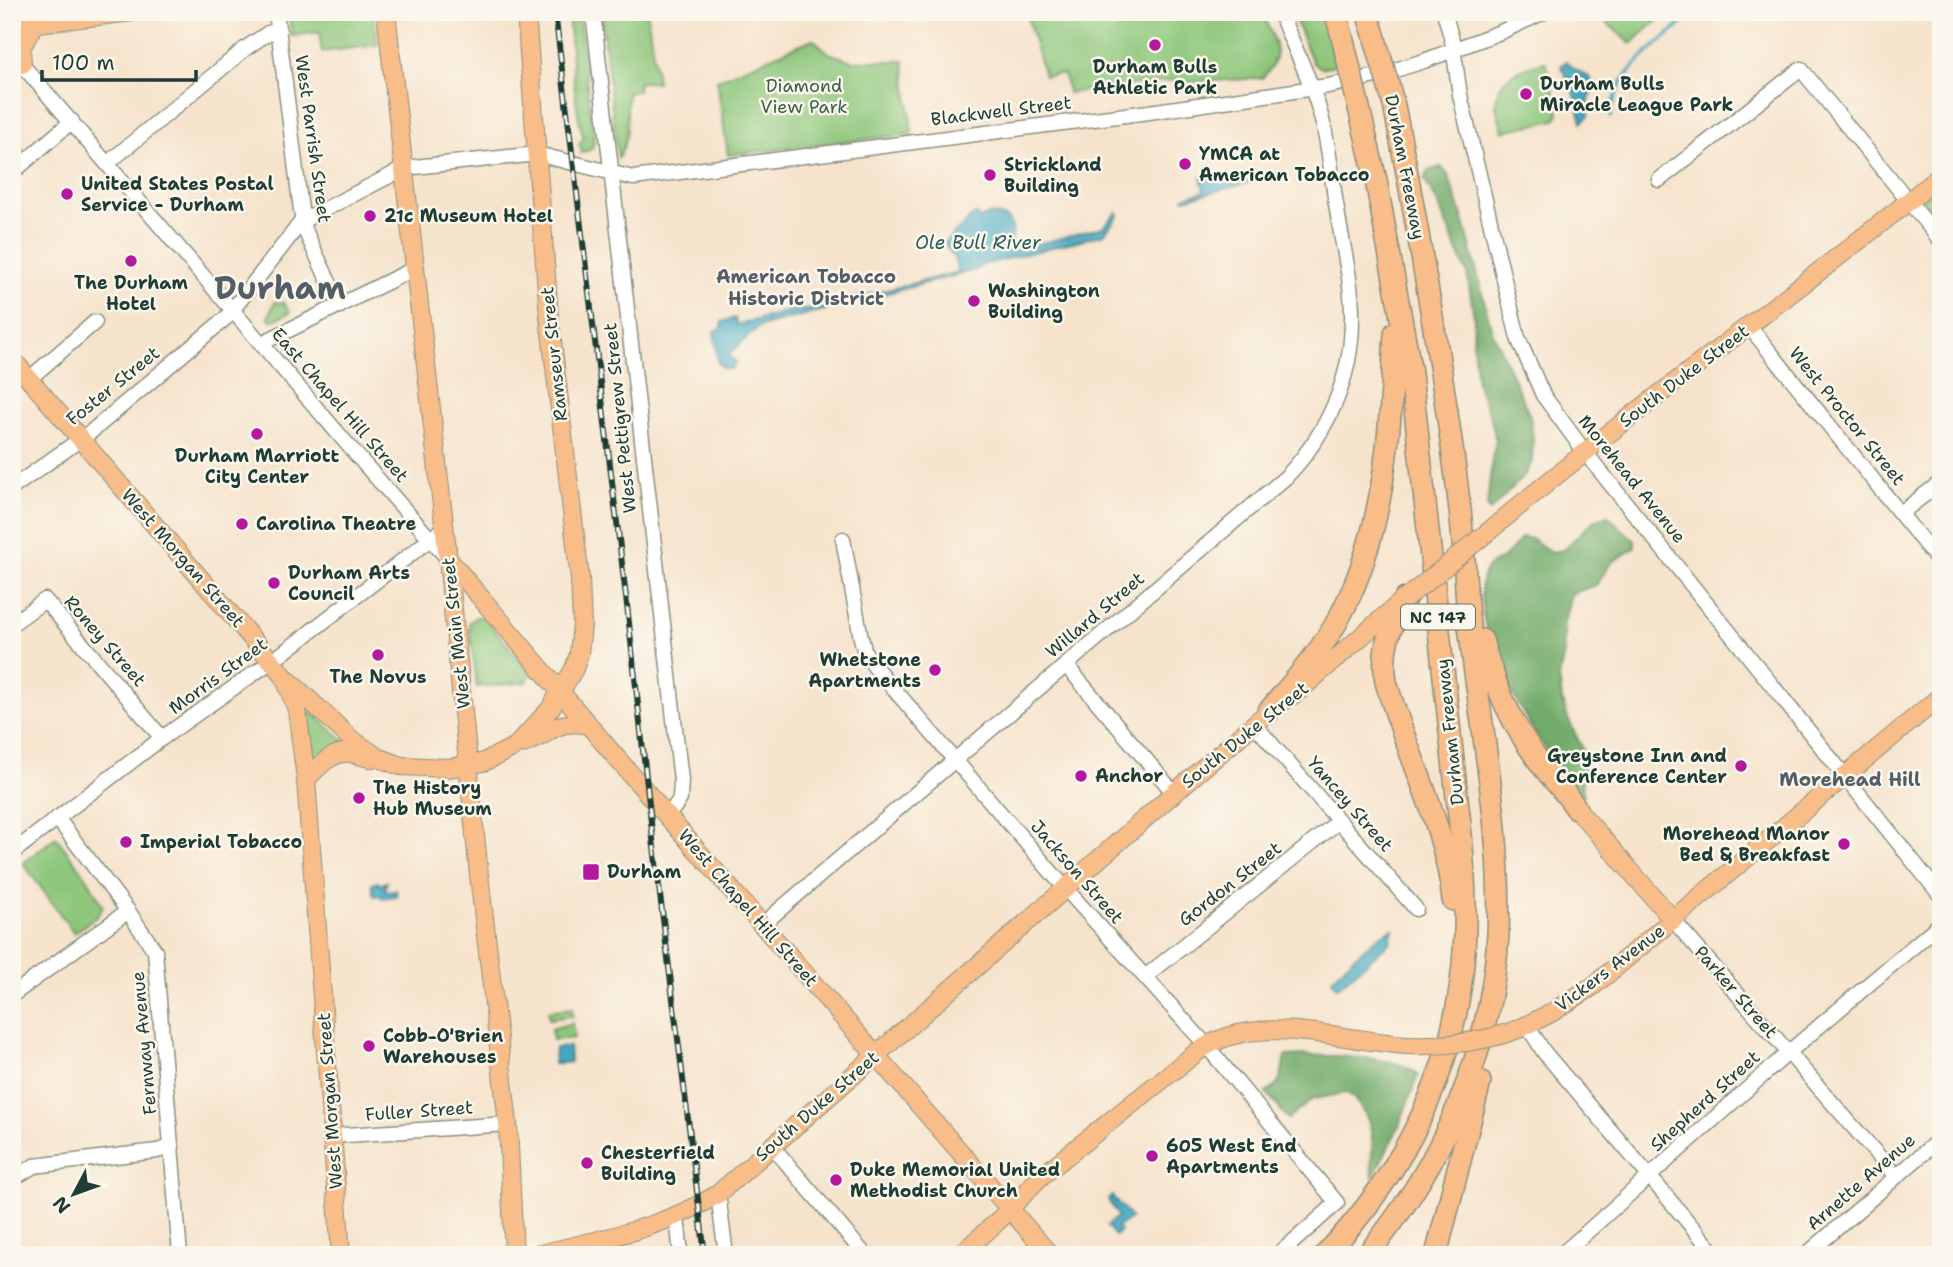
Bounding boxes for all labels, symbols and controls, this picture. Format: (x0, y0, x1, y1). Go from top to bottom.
marker: Durham Bulls Athletic Park (1147, 37, 1163, 53)
scale bar (42, 38, 196, 82)
text: 100 m (52, 49, 115, 77)
street label: West Parrish Street (289, 54, 337, 225)
place label: Durham Bulls Athletic Park (1093, 55, 1217, 100)
place label: Durham Bulls Miracle League Park (1540, 72, 1733, 117)
park label: Diamond View Park (760, 74, 848, 119)
marker: Durham Bulls Miracle League Park (1518, 86, 1534, 102)
street label: Blackwell Street (929, 90, 1073, 132)
street label: Durham Freeway (1379, 92, 1431, 242)
place label: YMCA at American Tobacco (1199, 142, 1370, 187)
place label: Strickland Building (1004, 153, 1102, 198)
marker: YMCA at American Tobacco (1177, 156, 1193, 172)
marker: Strickland Building (982, 167, 998, 183)
place label: United States Postal Service - Durham (81, 172, 274, 217)
marker: United States Postal Service - Durham (59, 186, 75, 202)
place label: 21c Museum Hotel (384, 204, 553, 228)
marker: 21c Museum Hotel (362, 208, 378, 224)
water label: Ole Bull River (915, 230, 1042, 255)
marker: The Durham Hotel (123, 253, 139, 269)
district label: American Tobacco Historic District (716, 264, 896, 311)
district label: Durham (214, 266, 346, 309)
place label: The Durham Hotel (74, 271, 189, 316)
place label: Washington Building (988, 279, 1100, 324)
street label: Ramseur Street (535, 285, 573, 422)
marker: Washington Building (966, 293, 982, 309)
street label: South Duke Street (1614, 319, 1754, 433)
street label: West Pettigrew Street (598, 321, 642, 514)
street label: East Chapel Hill Street (266, 323, 414, 487)
street label: Foster Street (61, 341, 165, 431)
street label: West Proctor Street (1784, 342, 1910, 490)
street label: Morehead Avenue (1573, 410, 1691, 548)
marker: Durham Marriott City Center (249, 426, 265, 442)
place label: Durham Marriott City Center (175, 444, 339, 489)
street label: West Morgan Street (116, 483, 250, 633)
place label: Carolina Theatre (256, 512, 416, 536)
marker: Carolina Theatre (234, 516, 250, 532)
street label: West Main Street (436, 556, 476, 710)
place label: Durham Arts Council (288, 561, 410, 606)
street label: Willard Street (1041, 566, 1150, 663)
marker: Durham Arts Council (266, 575, 282, 591)
street label: Roney Street (59, 590, 151, 692)
road number: NC 147 (1401, 604, 1475, 630)
street label: Morris Street (164, 632, 272, 720)
marker: The Novus (370, 647, 386, 663)
place label: Whetstone Apartments (808, 648, 921, 693)
street label: Durham Freeway (1430, 658, 1470, 806)
marker: Whetstone Apartments (927, 662, 943, 678)
place label: The Novus (329, 665, 427, 689)
street label: South Duke Street (1176, 676, 1314, 794)
place label: Greystone Inn and Conference Center (1547, 744, 1727, 789)
street label: Yancey Street (1302, 751, 1398, 857)
marker: Greystone Inn and Conference Center (1733, 758, 1749, 774)
place label: Anchor (1095, 764, 1164, 788)
district label: Morehead Hill (1779, 767, 1921, 792)
marker: Anchor (1073, 768, 1089, 784)
place label: The History Hub Museum (373, 776, 492, 821)
marker: The History Hub Museum (351, 790, 367, 806)
street label: Jackson Street (1025, 815, 1129, 929)
place label: Morehead Manor Bed & Breakfast (1663, 822, 1830, 867)
street label: West Chapel Hill Street (673, 824, 823, 992)
place label: Imperial Tobacco (140, 830, 302, 854)
marker: Imperial Tobacco (118, 834, 134, 850)
street label: Gordon Street (1174, 836, 1286, 932)
marker: Morehead Manor Bed & Breakfast (1836, 836, 1852, 852)
place label: Durham (607, 860, 682, 884)
marker: Durham (581, 862, 601, 882)
street label: Vickers Avenue (1550, 919, 1670, 1017)
street label: Parker Street (1689, 941, 1783, 1044)
street label: Fernway Avenue (126, 970, 162, 1116)
street label: West Morgan Street (312, 1012, 348, 1190)
place label: Cobb-O'Brien Warehouses (383, 1024, 503, 1069)
marker: Cobb-O'Brien Warehouses (361, 1038, 377, 1054)
street label: South Duke Street (750, 1045, 884, 1167)
street label: Shepherd Street (1645, 1045, 1765, 1157)
street label: Fuller Street (364, 1095, 474, 1127)
street label: Arnette Avenue (1802, 1128, 1920, 1236)
place label: 605 West End Apartments (1166, 1134, 1297, 1179)
place label: Chesterfield Building (601, 1141, 715, 1186)
marker: 605 West End Apartments (1144, 1148, 1160, 1164)
marker: Chesterfield Building (579, 1155, 595, 1171)
north arrow (38, 1158, 108, 1228)
place label: Duke Memorial United Methodist Church (850, 1158, 1060, 1203)
marker: Duke Memorial United Methodist Church (828, 1172, 844, 1188)
text: N (47, 1191, 76, 1219)

